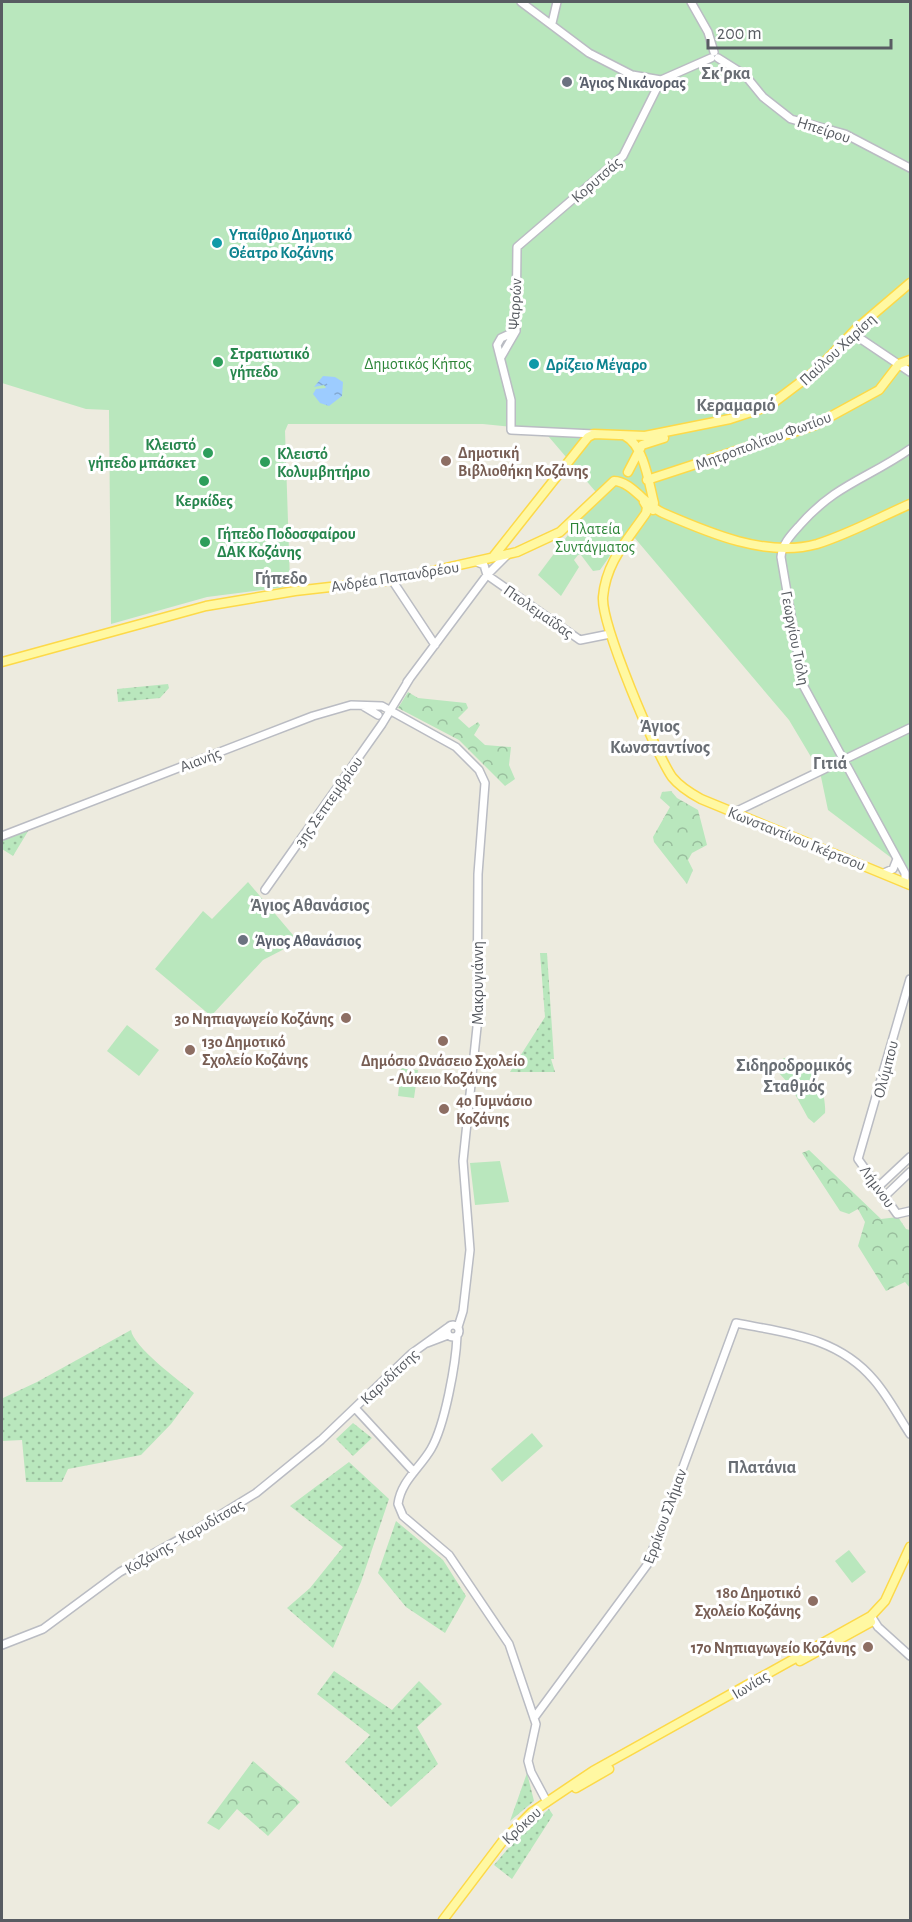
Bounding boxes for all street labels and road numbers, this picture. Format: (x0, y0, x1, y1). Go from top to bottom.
street label: Ηπείρου (795, 114, 852, 146)
street label: Κορυτσάς (569, 154, 625, 206)
street label: Ψαρρών (506, 277, 524, 330)
street label: Παύλου Χαρίση (797, 311, 879, 389)
street label: Μητροπολίτου Φωτίου (693, 409, 833, 473)
street label: Ανδρέα Παπανδρέου (330, 559, 460, 595)
street label: Πτολεμαΐδας (500, 582, 576, 642)
street label: Γεωργίου Τιόλη (778, 590, 812, 687)
street label: Αιανής (178, 745, 223, 776)
street label: 3ης Σεπτεμβρίου (292, 754, 367, 850)
street label: Κωνσταντίνου Γκέρτσου (726, 804, 868, 874)
street label: Μακρυγιάννη (470, 941, 486, 1025)
street label: Ολύμπου (871, 1039, 901, 1100)
street label: Λήμνου (857, 1163, 898, 1211)
street label: Καρυδίτσης (358, 1346, 422, 1408)
street label: Ερρίκου Σλήμαν (640, 1467, 690, 1566)
street label: Κοζάνης - Καρυδίτσας (122, 1496, 247, 1578)
street label: Ιωνίας (729, 1668, 772, 1703)
street label: Κρόκου (499, 1804, 544, 1848)

